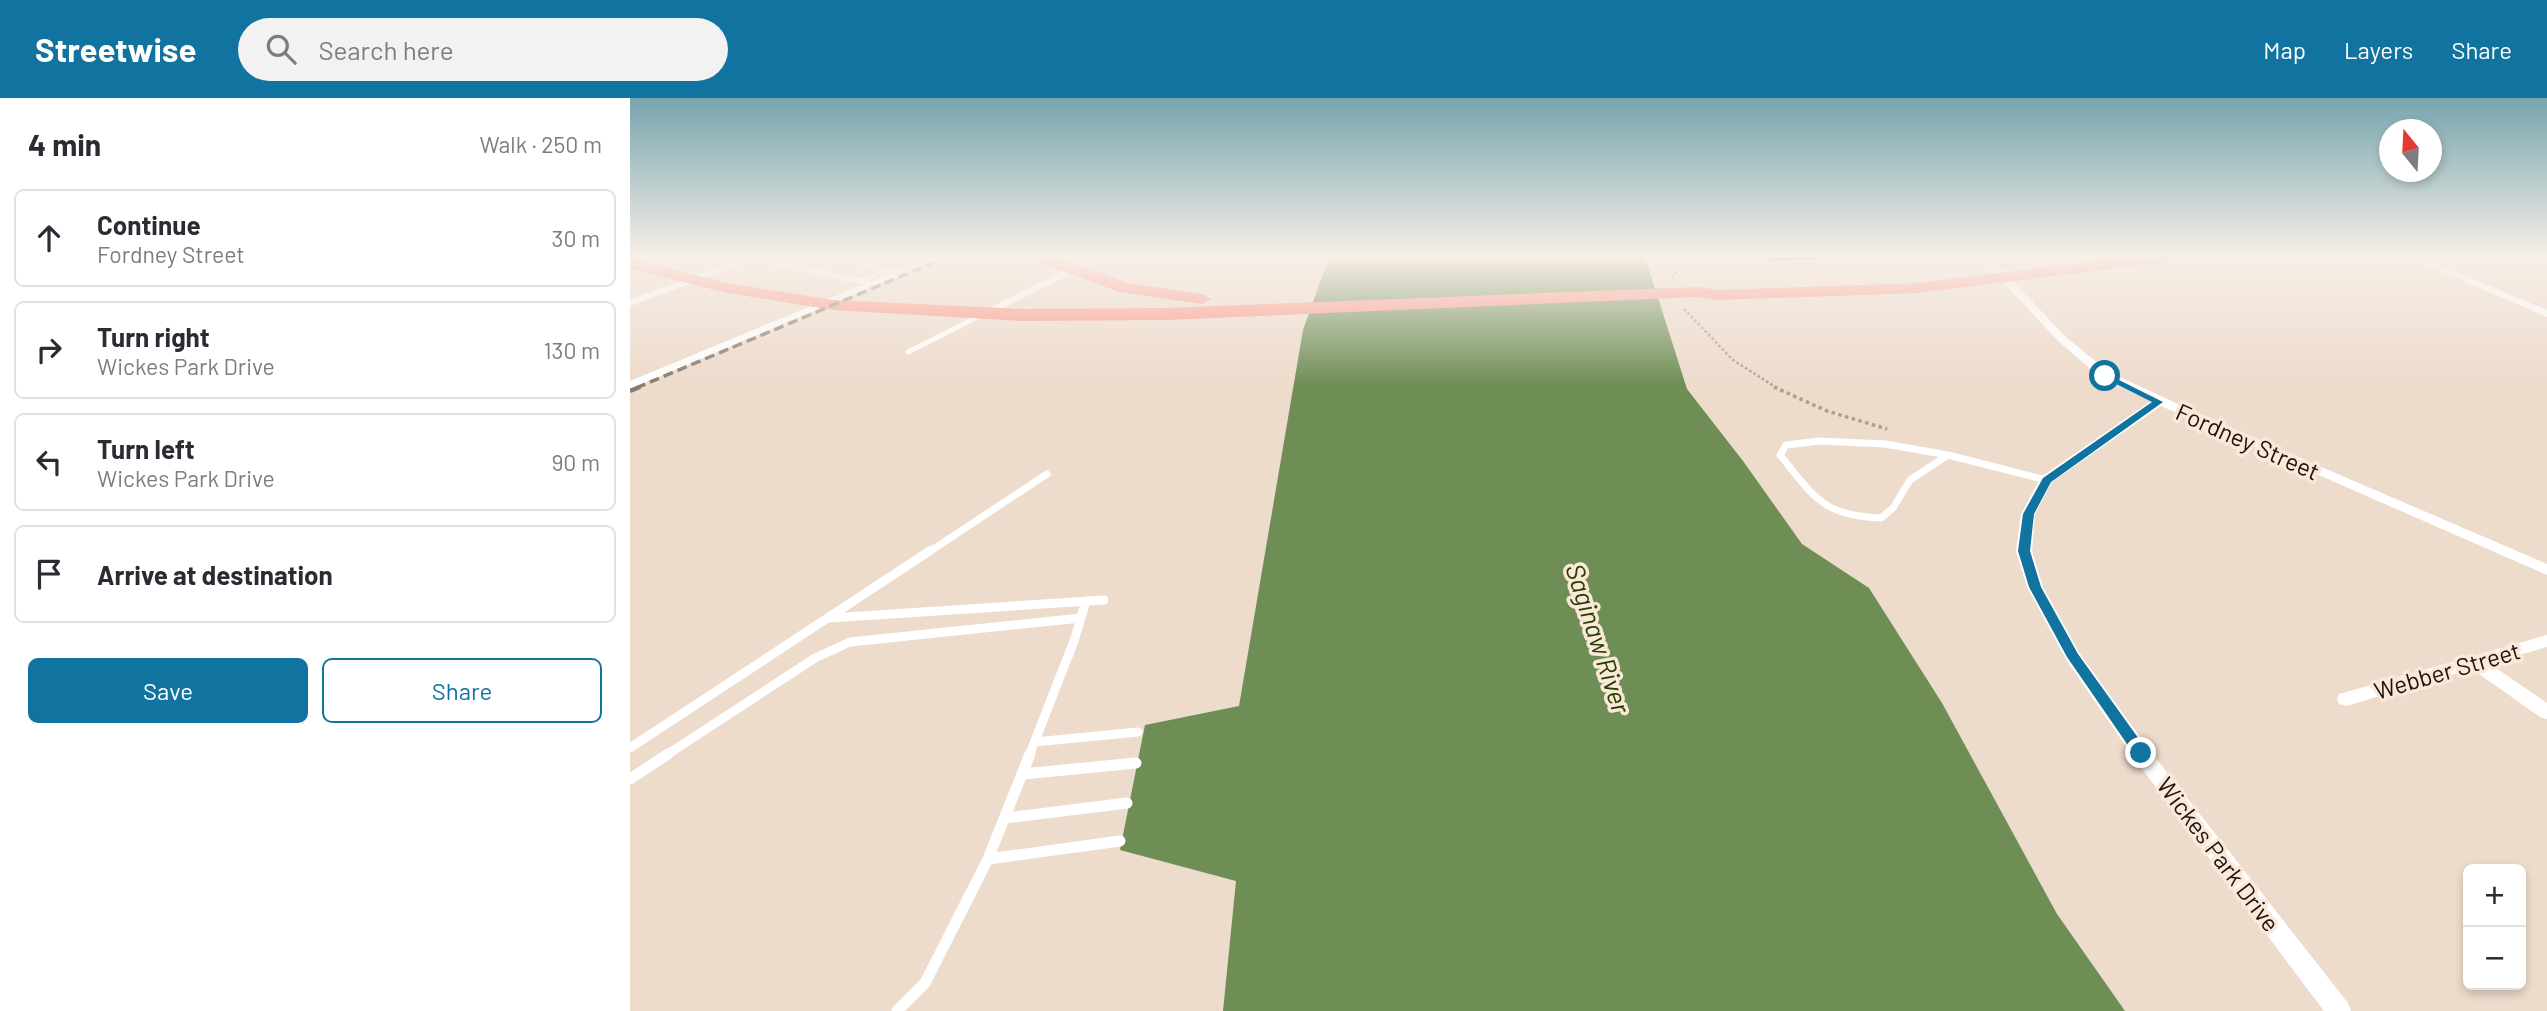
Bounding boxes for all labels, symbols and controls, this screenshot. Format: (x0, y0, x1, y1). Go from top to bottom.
search box (238, 18, 728, 81)
text: Streetwise (35, 29, 196, 69)
icon: search (262, 30, 300, 68)
text: Search here (318, 34, 454, 65)
text: Map (2263, 35, 2306, 64)
text: Layers (2344, 35, 2413, 64)
text: Share (2451, 35, 2512, 64)
north arrow (2379, 119, 2442, 182)
text: 4 min (28, 126, 101, 162)
text: Walk · 250 m (480, 130, 602, 158)
text: Continue (97, 209, 201, 240)
icon: ahead (30, 219, 68, 257)
text: 30 m (552, 224, 600, 252)
text: Fordney Street (97, 240, 245, 268)
text: Turn right (97, 321, 210, 352)
icon: right (30, 331, 68, 369)
text: 130 m (543, 336, 600, 364)
text: Wickes Park Drive (97, 352, 275, 380)
route start (2089, 360, 2120, 391)
street label: Fordney Street (2172, 396, 2324, 486)
text: Turn left (97, 433, 195, 464)
icon: left (30, 443, 68, 481)
text: 90 m (551, 448, 600, 476)
text: Wickes Park Drive (97, 464, 275, 492)
icon: arrive (30, 555, 68, 593)
text: Arrive at destination (97, 559, 333, 590)
water label: Saginaw River (1560, 559, 1638, 717)
street label: Webber Street (2371, 635, 2523, 705)
button: Save (28, 658, 308, 723)
button: Share (322, 658, 602, 723)
route end (2125, 737, 2156, 768)
street label: Wickes Park Drive (2152, 771, 2286, 937)
map controls (2463, 864, 2526, 990)
button: + (2463, 864, 2526, 927)
button: − (2463, 927, 2526, 990)

